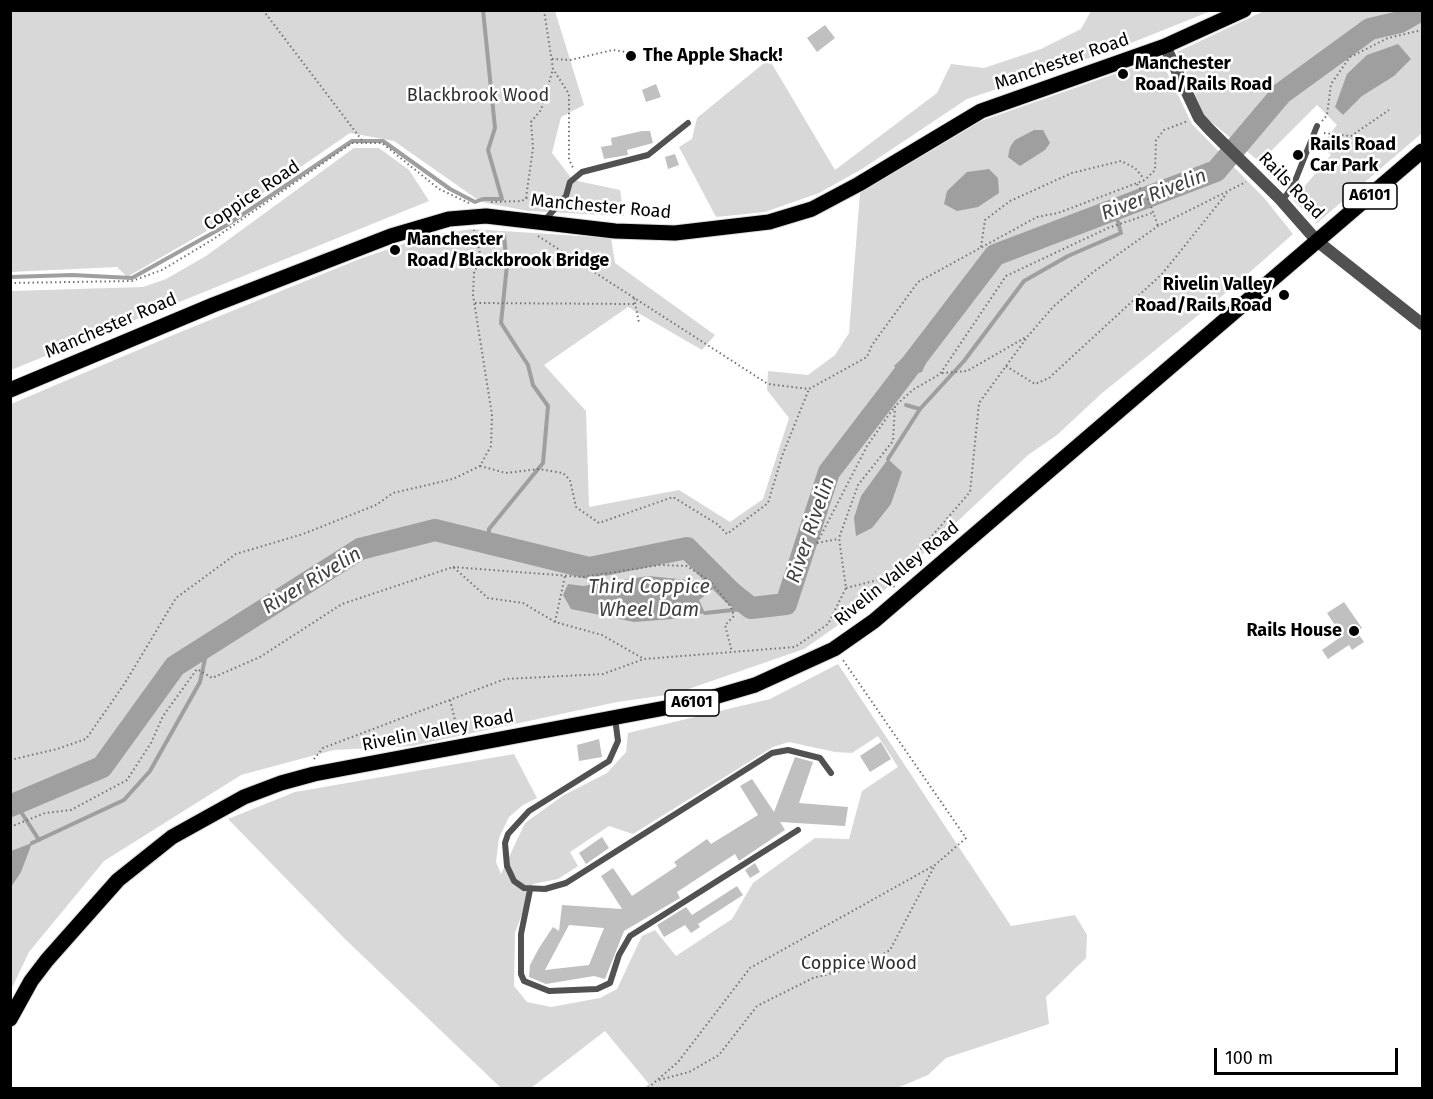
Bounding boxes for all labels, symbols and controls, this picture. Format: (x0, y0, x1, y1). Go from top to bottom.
street label: Manchester Road (992, 29, 1132, 95)
place label: The Apple Shack! (643, 45, 782, 67)
marker: The Apple Shack! (624, 49, 638, 63)
place label: Manchester Road/Rails Road (1135, 53, 1272, 96)
marker: Manchester Road/Rails Road (1116, 67, 1130, 81)
park label: Blackbrook Wood (407, 85, 549, 107)
place label: Rails Road Car Park (1310, 134, 1396, 176)
street label: Rails Road (1254, 148, 1328, 224)
marker: Rails Road Car Park (1291, 148, 1305, 162)
street label: Coppice Road (200, 156, 304, 236)
water label: River Rivelin (1098, 164, 1210, 226)
road number: A6101 (1343, 183, 1397, 209)
street label: Manchester Road (530, 190, 672, 224)
place label: Manchester Road/Blackbrook Bridge (407, 229, 609, 272)
marker: Manchester Road/Blackbrook Bridge (388, 243, 402, 257)
place label: Rivelin Valley Road/Rails Road (1135, 274, 1272, 316)
marker: Rivelin Valley Road/Rails Road (1277, 288, 1291, 302)
street label: Manchester Road (42, 289, 180, 363)
water label: River Rivelin (782, 474, 840, 586)
street label: Rivelin Valley Road (830, 517, 964, 631)
water label: River Rivelin (258, 542, 366, 620)
water label: Third Coppice Wheel Dam (588, 575, 710, 622)
place label: Rails House (1246, 620, 1342, 642)
marker: Rails House (1347, 624, 1361, 638)
road number: A6101 (665, 690, 719, 716)
street label: Rivelin Valley Road (360, 706, 516, 756)
park label: Coppice Wood (801, 953, 917, 975)
scale bar (1217, 1036, 1402, 1074)
text: 100 m (1225, 1047, 1273, 1069)

